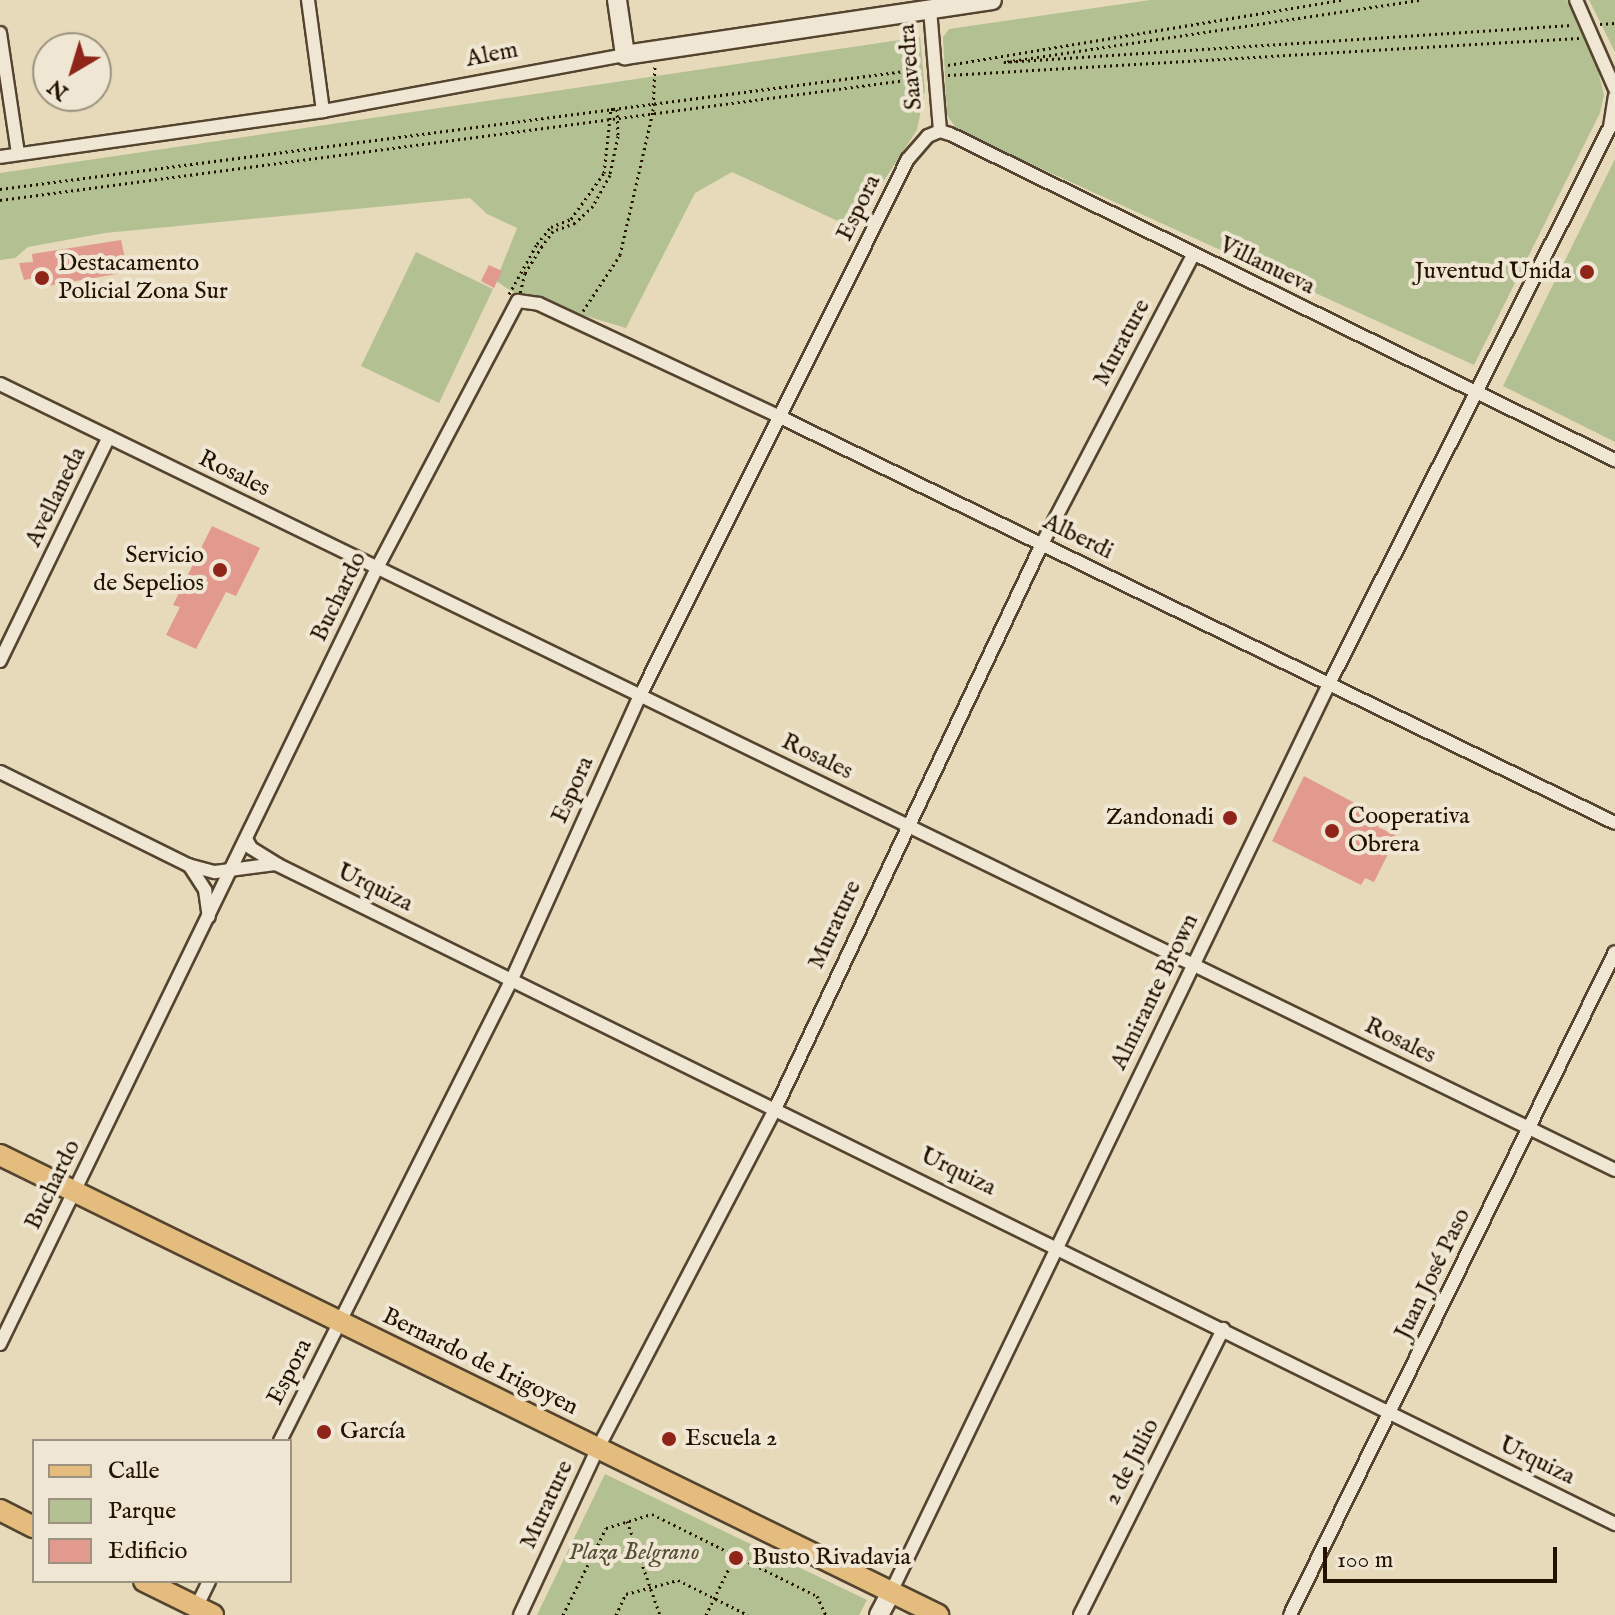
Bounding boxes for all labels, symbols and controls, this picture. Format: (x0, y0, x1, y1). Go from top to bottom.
street label: Saavedra (893, 23, 929, 111)
north arrow (32, 32, 112, 112)
street label: Alem (464, 36, 520, 74)
text: N (42, 72, 75, 106)
street label: Espora (831, 170, 887, 246)
street label: Villanueva (1215, 231, 1319, 301)
place label: Destacamento Policial Zona Sur (58, 250, 228, 306)
place label: Juventud Unida (1414, 258, 1571, 286)
marker: Juventud Unida (1578, 263, 1596, 281)
marker: Destacamento Policial Zona Sur (33, 269, 51, 287)
street label: Murature (1087, 295, 1157, 391)
street label: Avellaneda (19, 442, 93, 552)
street label: Rosales (194, 444, 274, 504)
street label: Alberdi (1038, 508, 1118, 566)
place label: Servicio de Sepelios (93, 542, 204, 598)
street label: Buchardo (305, 547, 373, 647)
marker: Servicio de Sepelios (211, 561, 229, 579)
street label: Rosales (777, 727, 857, 787)
street label: Espora (546, 752, 600, 828)
place label: Cooperativa Obrera (1348, 803, 1470, 859)
place label: Zandonadi (1106, 804, 1214, 832)
marker: Zandonadi (1221, 809, 1239, 827)
marker: Cooperativa Obrera (1323, 822, 1341, 840)
street label: Urquiza (332, 857, 418, 919)
street label: Murature (802, 876, 868, 974)
street label: Almirante Brown (1105, 909, 1205, 1075)
street label: Rosales (1360, 1011, 1440, 1071)
street label: Buchardo (19, 1135, 87, 1235)
street label: Urquiza (915, 1141, 1001, 1203)
street label: Juan José Paso (1389, 1204, 1477, 1344)
street label: Bernardo de Irigoyen (377, 1302, 583, 1422)
street label: Espora (261, 1334, 319, 1410)
street label: 2 de Julio (1098, 1414, 1166, 1510)
place label: García (340, 1418, 405, 1446)
marker: García (315, 1423, 333, 1441)
place label: Escuela 2 (685, 1425, 777, 1453)
marker: Escuela 2 (660, 1430, 678, 1448)
street label: Urquiza (1494, 1430, 1580, 1492)
legend (32, 1439, 292, 1583)
text: Calle (108, 1456, 160, 1487)
street label: Murature (514, 1456, 580, 1554)
text: Parque (108, 1496, 176, 1527)
scale bar (1327, 1531, 1561, 1581)
text: Edificio (108, 1536, 187, 1567)
park label: Plaza Belgrano (569, 1539, 699, 1567)
place label: Busto Rivadavia (752, 1544, 911, 1572)
text: 100 m (1337, 1545, 1393, 1576)
marker: Busto Rivadavia (727, 1549, 745, 1567)

